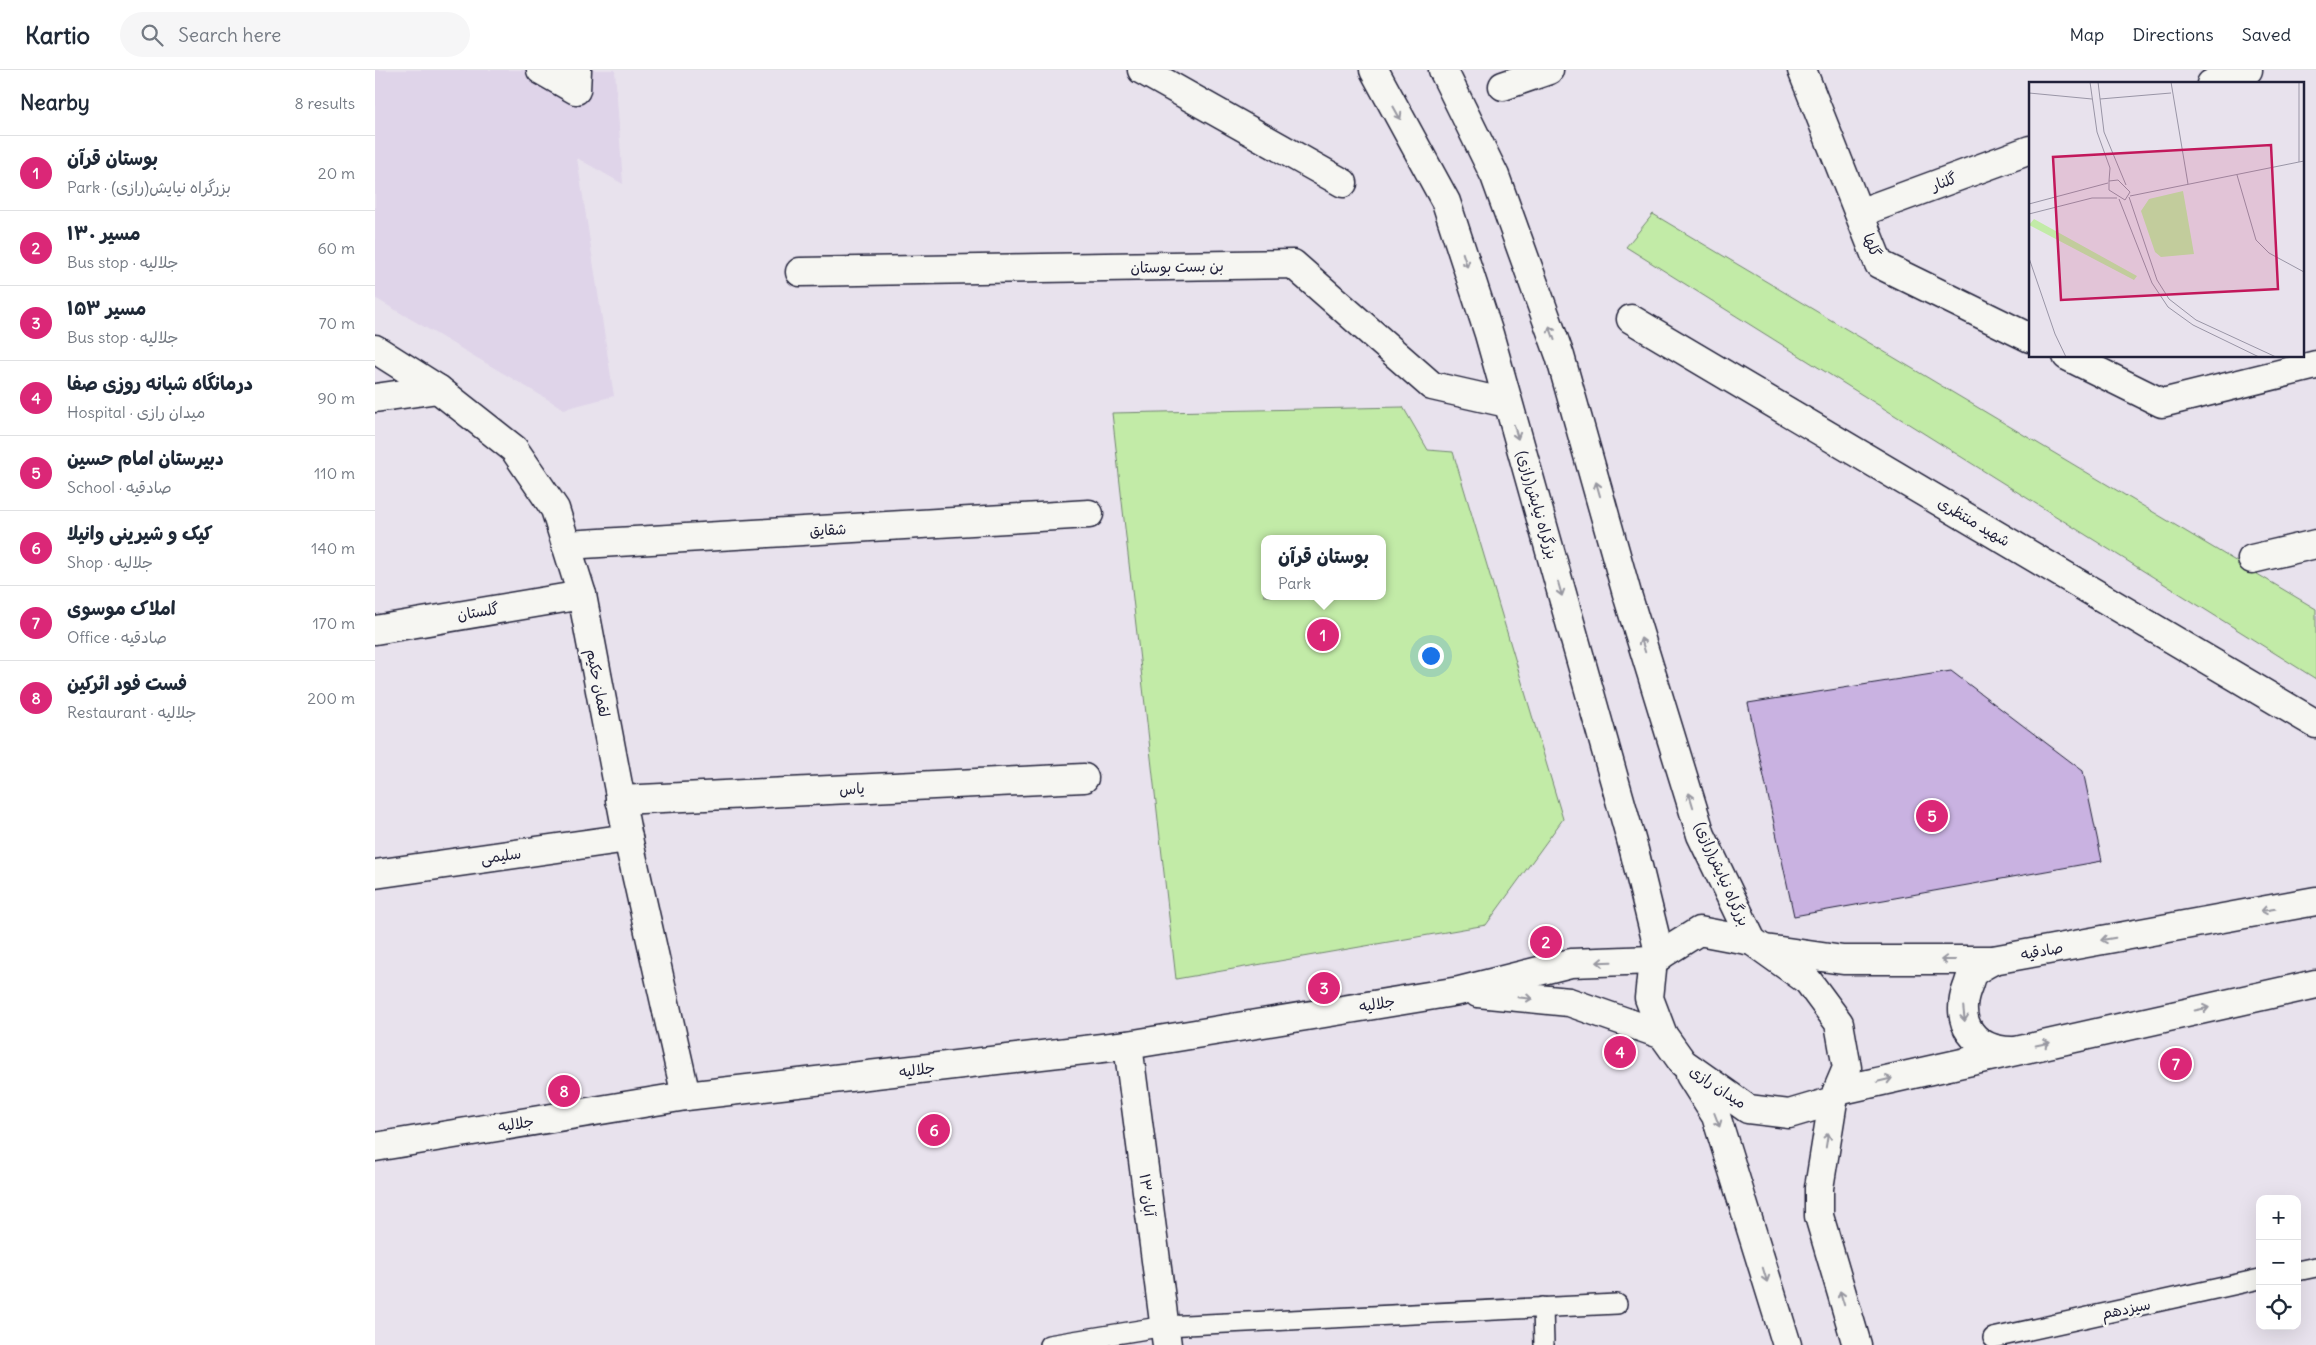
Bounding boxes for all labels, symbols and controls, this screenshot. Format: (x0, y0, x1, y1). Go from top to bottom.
search box (120, 12, 470, 57)
text: Kartio (25, 20, 90, 50)
icon: search (138, 21, 166, 49)
text: Search here (178, 23, 281, 47)
text: Map (2069, 23, 2104, 46)
text: Directions (2132, 23, 2214, 46)
text: Saved (2242, 23, 2291, 46)
inset map (2029, 82, 2303, 358)
text: Nearby (20, 89, 90, 116)
text: 8 results (294, 93, 355, 113)
one-way arrow (1393, 105, 1402, 120)
text: بوستان قرآن (67, 146, 158, 170)
text: 1 (33, 163, 39, 183)
text: 20 m (318, 163, 355, 183)
street label: گلنار (1928, 168, 1959, 195)
text: Park · بزرگراه نیایش(رازی) (67, 177, 231, 197)
text: مسیر ۱۳۰ (67, 221, 141, 245)
street label: گلها (1859, 230, 1886, 259)
text: 2 (32, 238, 40, 258)
text: 60 m (317, 238, 355, 258)
text: Bus stop · جلالیه (67, 252, 179, 272)
one-way arrow (1461, 252, 1470, 267)
street label: بن بست بوستان (1130, 256, 1224, 277)
text: مسیر ۱۵۳ (67, 296, 146, 320)
text: 3 (31, 313, 41, 333)
text: 70 m (319, 313, 355, 333)
one-way arrow (1547, 326, 1556, 341)
text: Bus stop · جلالیه (67, 327, 179, 347)
text: درمانگاه شبانه روزی صفا (67, 371, 253, 395)
text: 4 (31, 388, 41, 408)
text: 90 m (317, 388, 355, 408)
text: Hospital · میدان رازی (67, 402, 205, 422)
one-way arrow (1511, 424, 1521, 440)
text: دبیرستان امام حسین (67, 446, 224, 470)
street label: بزرگراه نیایش(رازی) (1513, 448, 1562, 561)
text: 5 (31, 463, 41, 483)
text: 110 m (314, 463, 355, 483)
text: School · صادقیه (67, 477, 172, 497)
one-way arrow (1592, 481, 1602, 497)
street label: شهید منتظری (1935, 493, 2014, 551)
street label: شقایق (809, 519, 847, 540)
text: کیک و شیرینی وانیلا (67, 521, 213, 545)
popup (1261, 535, 1386, 600)
text: 6 (31, 538, 41, 558)
text: 140 m (311, 538, 355, 558)
text: بوستان قرآن (1278, 544, 1369, 568)
text: Shop · جلالیه (67, 552, 153, 572)
text: Park (1278, 573, 1311, 593)
one-way arrow (1556, 580, 1566, 596)
text: املاک موسوی (67, 596, 176, 620)
street label: گلستان (456, 599, 500, 624)
text: 7 (32, 613, 40, 633)
text: 170 m (312, 613, 355, 633)
pin: 1 (1307, 616, 1339, 654)
text: Office · صادقیه (67, 627, 167, 647)
one-way arrow (1637, 637, 1647, 653)
your location (1418, 643, 1444, 669)
street label: لقمان حکیم (580, 647, 614, 719)
text: فست فود ائرکین (67, 671, 187, 695)
text: 8 (31, 688, 41, 708)
text: 200 m (307, 688, 355, 708)
text: Restaurant · جلالیه (67, 702, 196, 722)
street label: یاس (839, 778, 865, 799)
one-way arrow (1685, 793, 1695, 809)
pin: 5 (1916, 797, 1948, 835)
street label: بزرگراه نیایش(رازی) (1691, 819, 1754, 929)
street label: سلیمی (479, 843, 523, 869)
one-way arrow (2260, 905, 2276, 915)
pin: 2 (1530, 923, 1562, 961)
one-way arrow (2101, 935, 2117, 945)
street label: صادقیه (2019, 937, 2065, 964)
one-way arrow (1940, 955, 1956, 965)
one-way arrow (1597, 957, 1613, 967)
pin: 3 (1308, 969, 1340, 1007)
street label: جلالیه (1358, 991, 1396, 1016)
one-way arrow (1516, 993, 1532, 1003)
one-way arrow (2194, 1004, 2210, 1014)
one-way arrow (1960, 1006, 1969, 1022)
pin: 4 (1604, 1033, 1636, 1071)
one-way arrow (2035, 1039, 2051, 1048)
pin: 7 (2160, 1045, 2192, 1083)
street label: جلالیه (898, 1058, 936, 1081)
street label: میدان رازی (1686, 1061, 1750, 1112)
pin: 8 (548, 1072, 580, 1110)
one-way arrow (1876, 1075, 1892, 1084)
street label: جلالیه (497, 1111, 535, 1136)
pin: 6 (918, 1111, 950, 1149)
one-way arrow (1712, 1112, 1722, 1127)
one-way arrow (1822, 1132, 1832, 1148)
street label: ۱۳ آبان (1135, 1172, 1160, 1219)
map controls (2256, 1195, 2301, 1330)
button: + (2256, 1195, 2301, 1240)
button: − (2256, 1240, 2301, 1285)
one-way arrow (1761, 1266, 1771, 1282)
button: locate (2256, 1285, 2301, 1330)
one-way arrow (1837, 1291, 1847, 1307)
street label: سیزدهم (2100, 1294, 2153, 1325)

